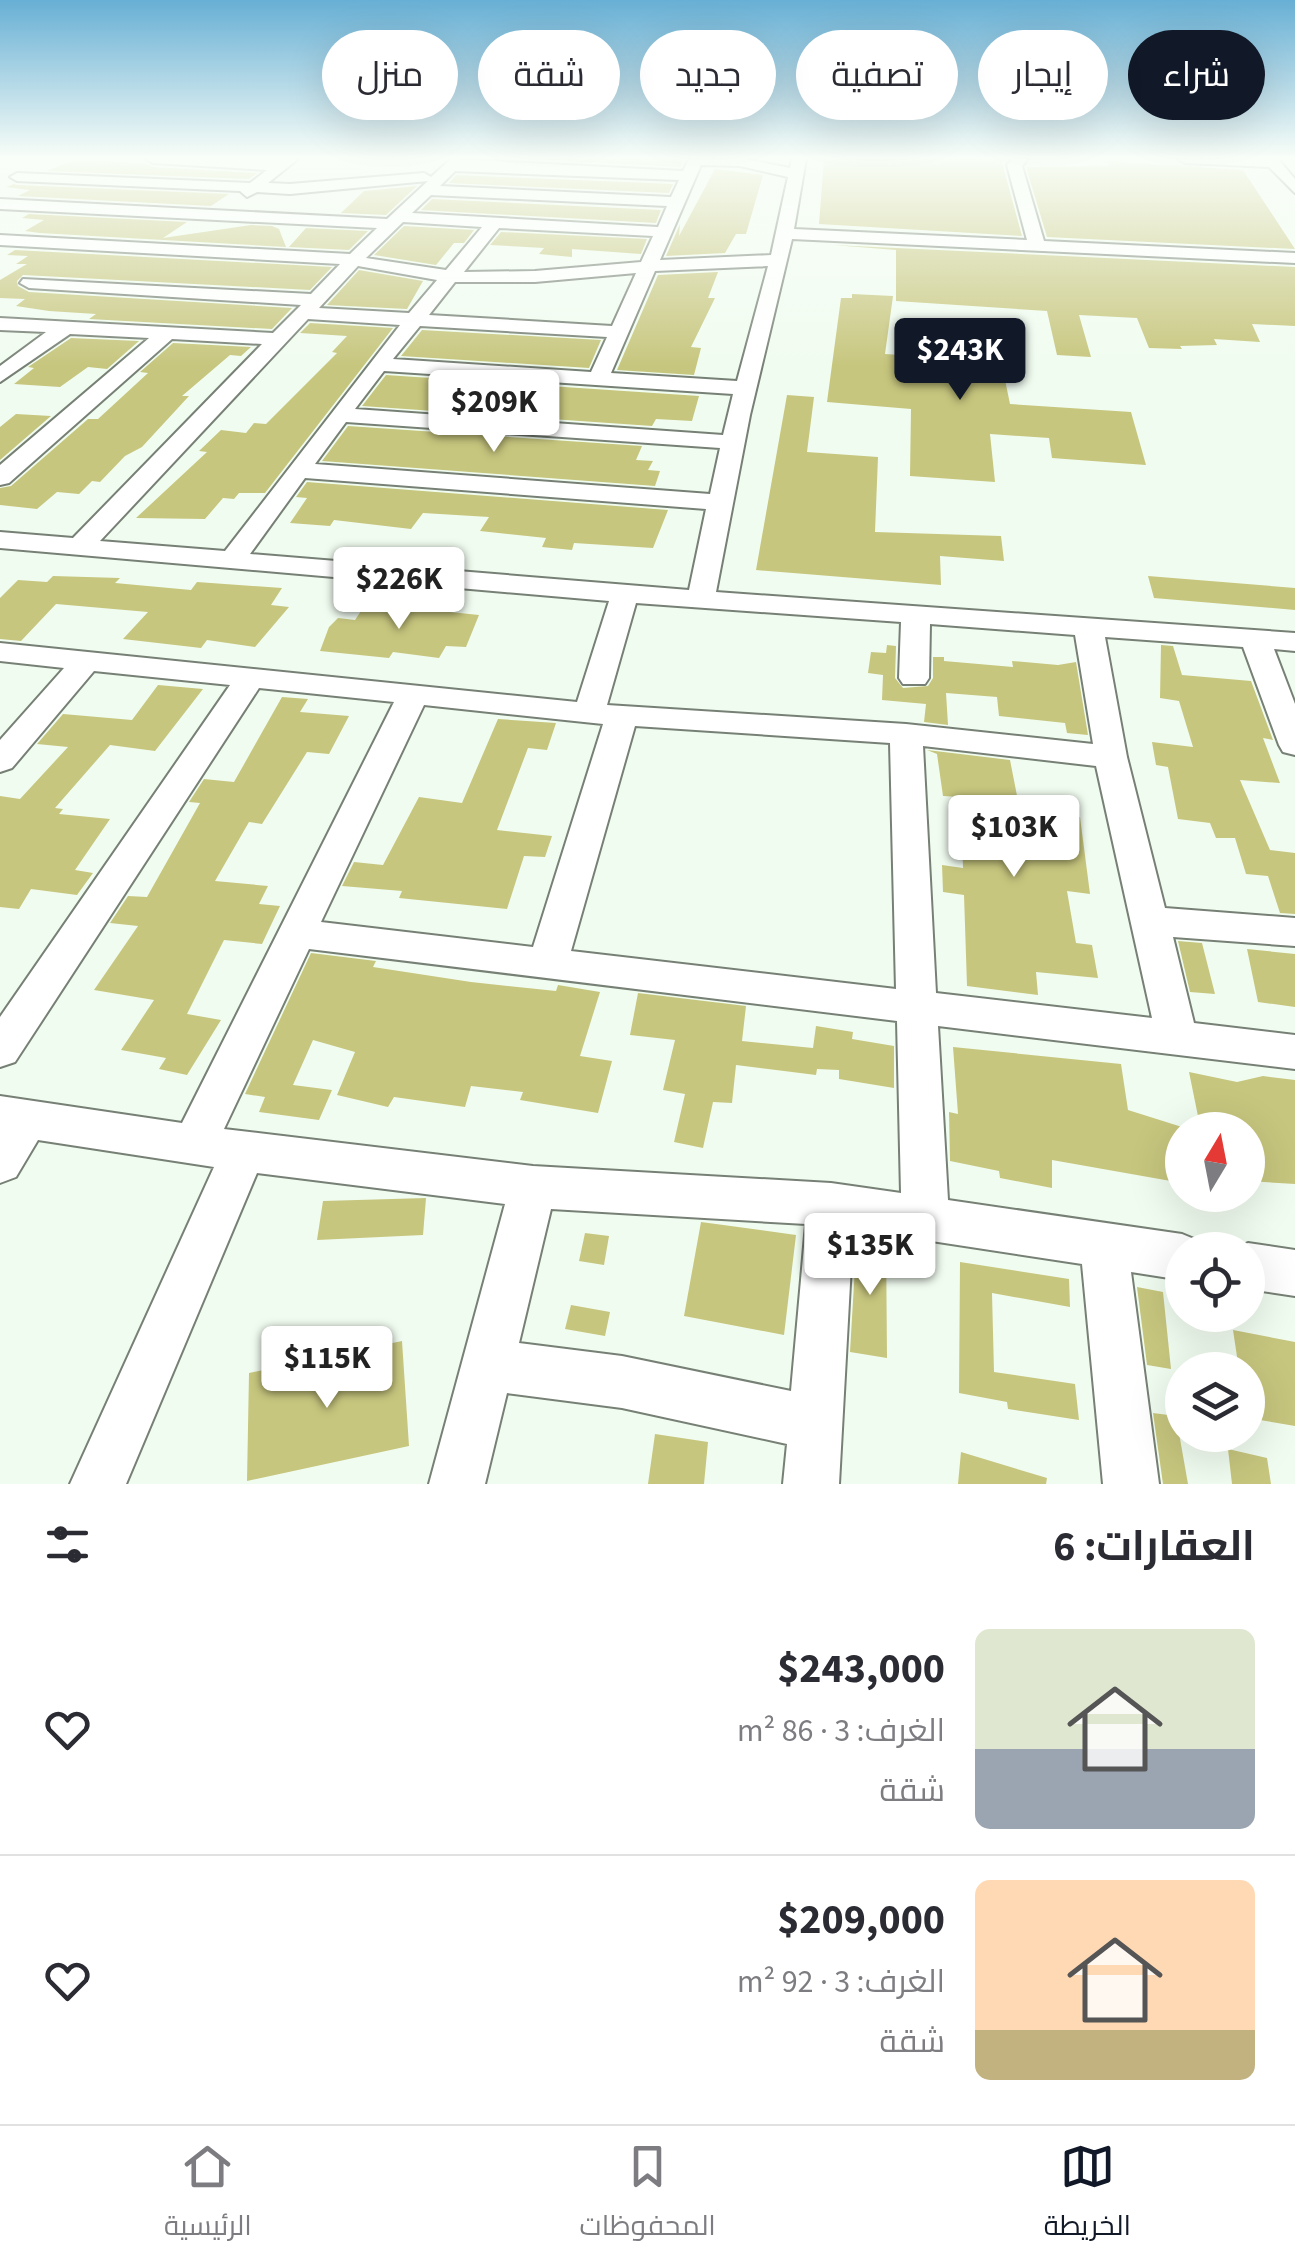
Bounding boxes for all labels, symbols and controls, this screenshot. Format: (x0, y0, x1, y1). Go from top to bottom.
chip: منزل (322, 30, 458, 120)
chip: شقة (478, 30, 620, 120)
chip: جديد (640, 30, 776, 120)
chip: تصفية (796, 30, 958, 120)
chip: إيجار (978, 30, 1108, 120)
chip: شراء (1128, 30, 1265, 120)
pin: $243K (890, 318, 1030, 403)
text: $243K (916, 327, 1004, 373)
pin: $209K (424, 370, 564, 455)
text: $209K (450, 379, 538, 425)
pin: $226K (329, 547, 469, 632)
text: $226K (355, 556, 443, 602)
pin: $103K (944, 795, 1084, 880)
text: $103K (970, 804, 1058, 850)
north arrow (1165, 1112, 1265, 1212)
map controls (1165, 1112, 1265, 1452)
pin: $135K (800, 1213, 940, 1298)
text: $135K (826, 1222, 914, 1268)
button: locate (1165, 1232, 1265, 1332)
pin: $115K (257, 1326, 397, 1411)
text: $115K (283, 1335, 371, 1381)
button: layers (1165, 1352, 1265, 1452)
icon: filters (40, 1517, 95, 1572)
text: العقارات: 6 (1053, 1517, 1255, 1577)
text: $243,000 (777, 1639, 945, 1699)
icon: home (1055, 1669, 1175, 1789)
icon: heart (40, 1702, 95, 1757)
text: الغرف: 3 · 86 m² (737, 1708, 945, 1754)
text: شقة (880, 1768, 945, 1814)
text: $209,000 (777, 1890, 945, 1950)
icon: home (1055, 1920, 1175, 2040)
icon: heart (40, 1953, 95, 2008)
text: الغرف: 3 · 92 m² (737, 1959, 945, 2005)
text: شقة (880, 2019, 945, 2065)
tab: الرئيسية (164, 2139, 252, 2251)
tab: المحفوظات (580, 2139, 716, 2251)
tab: الخريطة (1044, 2139, 1131, 2251)

